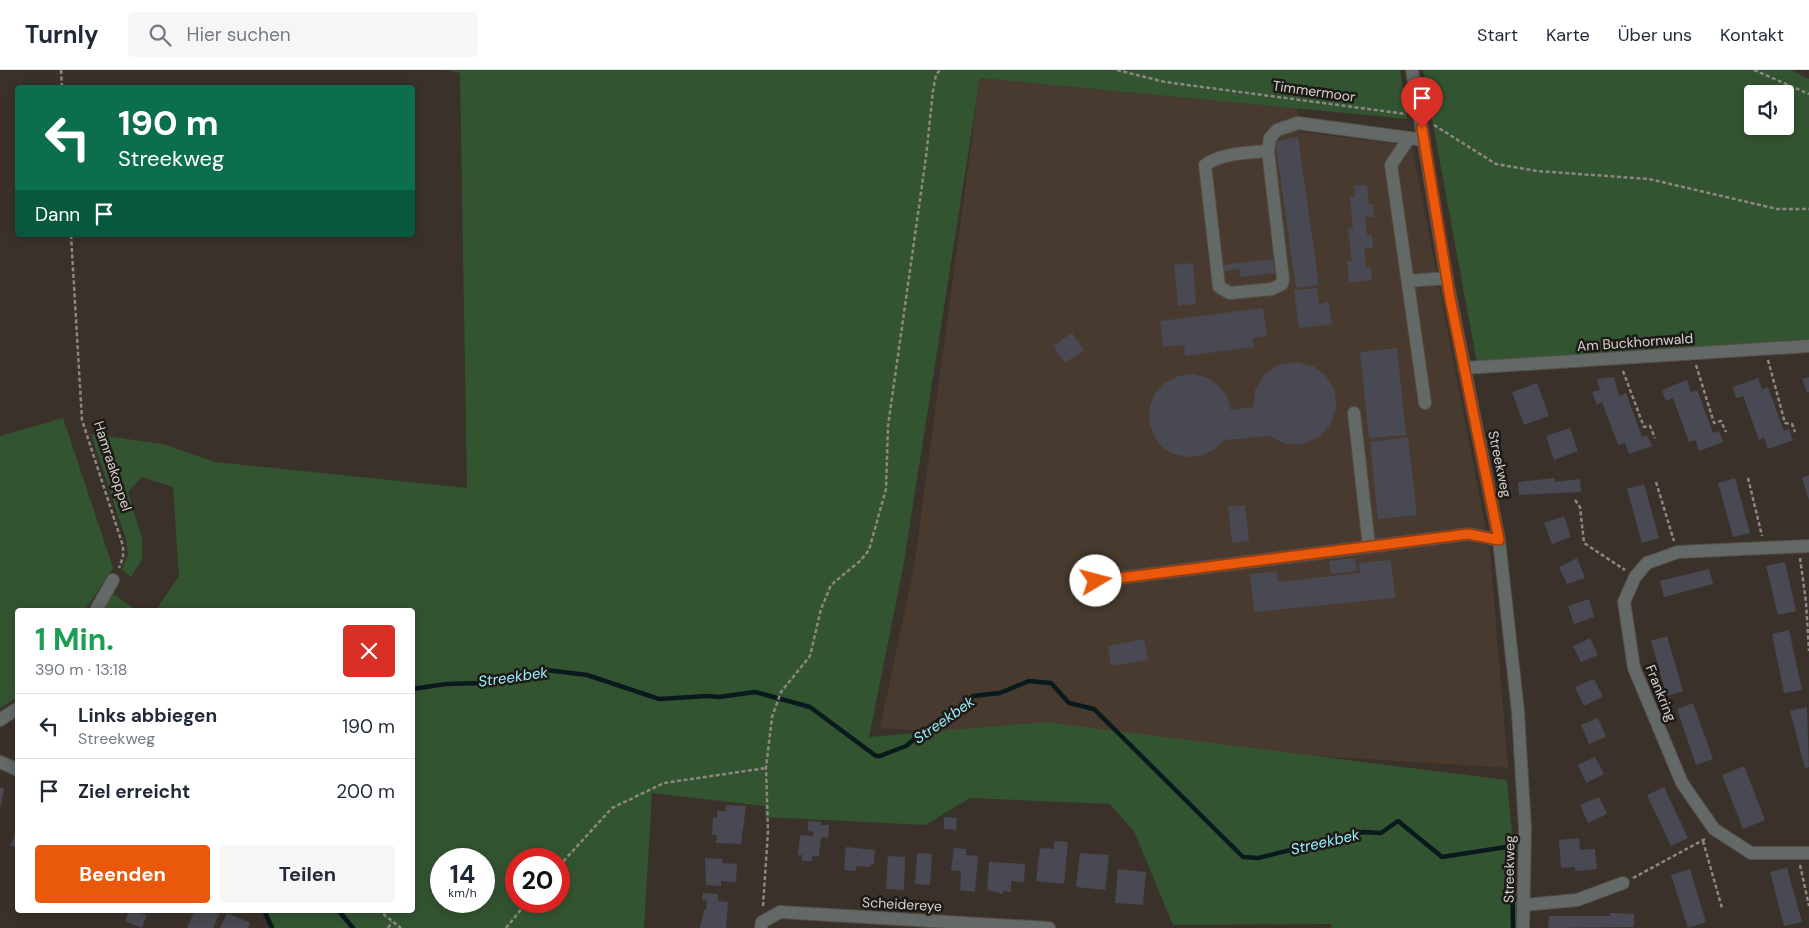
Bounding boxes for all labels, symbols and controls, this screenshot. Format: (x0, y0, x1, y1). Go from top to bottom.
search box (128, 12, 478, 57)
text: Turnly (25, 19, 98, 50)
icon: search (146, 21, 174, 49)
text: Hier suchen (186, 22, 291, 47)
text: Start (1477, 23, 1518, 47)
text: Karte (1546, 23, 1590, 47)
text: Über uns (1618, 23, 1692, 47)
text: Kontakt (1720, 23, 1784, 47)
street label: Timmermoor (1271, 76, 1357, 106)
pin (1401, 77, 1443, 128)
icon: arrive (1408, 84, 1436, 112)
map controls (1744, 85, 1794, 135)
button: sound (1744, 85, 1794, 135)
text: 190 m (118, 100, 219, 146)
icon: left (35, 105, 100, 170)
text: Streekweg (118, 144, 224, 173)
icon: arrive (90, 200, 118, 228)
text: Dann (35, 202, 80, 227)
street label: Am Buckhornwald (1576, 329, 1694, 355)
street label: Hamraakoppel (90, 419, 136, 513)
street label: Streekweg (1484, 429, 1516, 499)
position arrow (1069, 554, 1121, 606)
text: 1 Min. (35, 620, 114, 659)
button: close (343, 625, 395, 677)
text: 390 m · 13:18 (35, 659, 128, 680)
water label: Streekbek (477, 662, 549, 692)
street label: Frankring (1641, 662, 1681, 724)
water label: Streekbek (910, 691, 979, 748)
text: Links abbiegen (78, 703, 217, 728)
icon: left (35, 712, 63, 740)
text: 190 m (342, 714, 395, 739)
text: Streekweg (78, 728, 155, 749)
icon: arrive (35, 777, 63, 805)
text: Ziel erreicht (78, 779, 190, 804)
text: 200 m (336, 779, 395, 804)
water label: Streekbek (1289, 824, 1362, 860)
street label: Streekweg (1499, 835, 1519, 903)
button: Beenden (35, 845, 210, 903)
button: Teilen (220, 845, 395, 903)
speed limit sign: 20 (505, 848, 570, 913)
text: 14 (450, 858, 475, 891)
text: km/h (448, 885, 477, 901)
street label: Scheidereye (862, 893, 942, 915)

